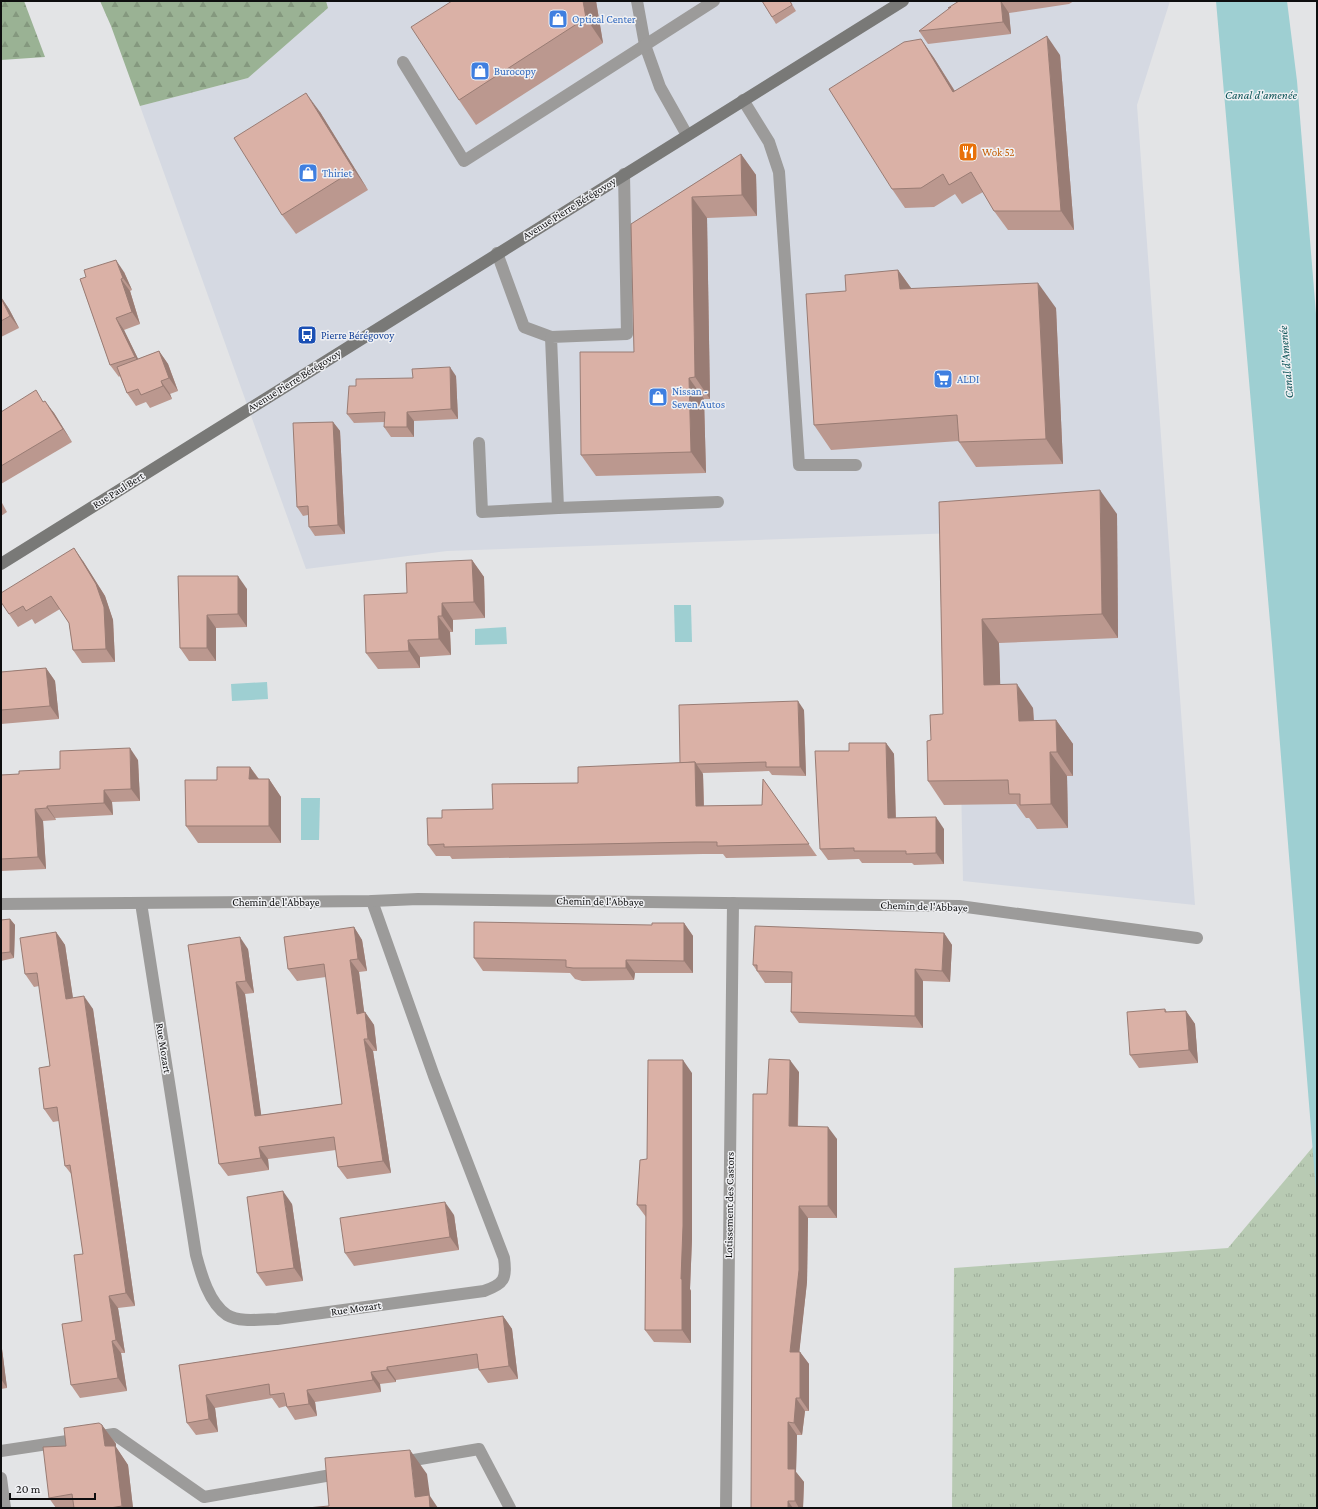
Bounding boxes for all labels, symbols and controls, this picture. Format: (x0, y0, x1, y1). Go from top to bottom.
shop icon: Optical Center (547, 8, 569, 30)
place label: Optical Center (572, 13, 636, 26)
shop icon: Burocopy (469, 60, 491, 82)
place label: Burocopy (494, 65, 537, 78)
water label: Canal d'amenée (1225, 88, 1297, 102)
restaurant icon: Wok 52 (957, 141, 979, 163)
place label: Wok 52 (982, 146, 1015, 158)
shop icon: Thiriet (297, 162, 319, 184)
place label: Thiriet (322, 167, 352, 179)
street label: Avenue Pierre Bérégovoy (520, 174, 619, 242)
bus stop icon: Pierre Bérégovoy (296, 324, 318, 346)
water label: Canal d'Amenée (1276, 325, 1296, 399)
place label: Pierre Bérégovoy (321, 329, 395, 342)
street label: Avenue Pierre Bérégovoy (245, 346, 344, 414)
supermarket icon: ALDI (932, 368, 954, 390)
place label: ALDI (957, 373, 979, 385)
place label: Nissan - Seven Autos (672, 385, 725, 410)
shop icon: Nissan - Seven Autos (647, 386, 669, 408)
street label: Rue Paul Bert (90, 469, 146, 511)
street label: Chemin de l'Abbaye (556, 894, 644, 909)
street label: Chemin de l'Abbaye (232, 896, 320, 909)
street label: Chemin de l'Abbaye (880, 898, 968, 915)
street label: Rue Mozart (154, 1022, 174, 1074)
street label: Lotissement des Castors (722, 1152, 736, 1258)
street label: Rue Mozart (330, 1298, 382, 1317)
scale bar (10, 1475, 95, 1501)
text: 20 m (16, 1482, 41, 1496)

